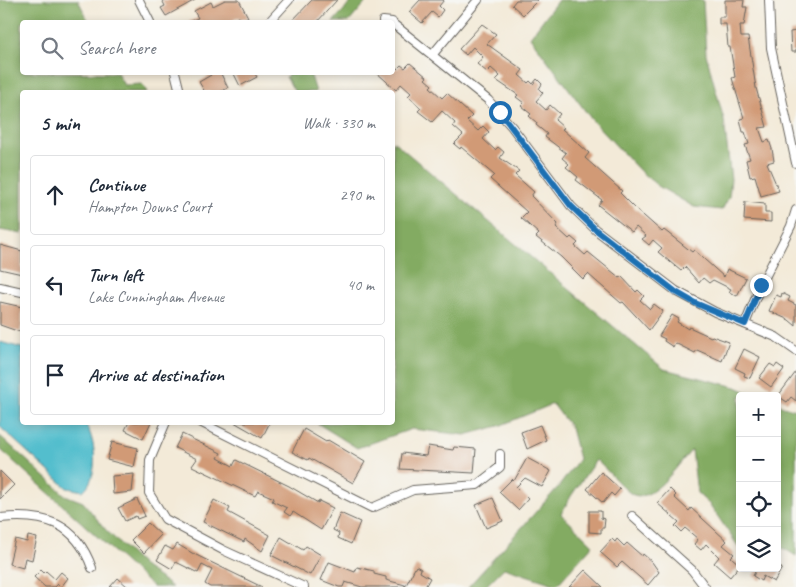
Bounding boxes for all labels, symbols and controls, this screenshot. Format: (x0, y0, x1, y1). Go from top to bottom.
search box (20, 20, 395, 75)
icon: search (38, 34, 66, 62)
text: Search here (78, 36, 155, 60)
route start (489, 101, 512, 124)
text: 5 min (40, 110, 80, 136)
text: Walk · 330 m (303, 113, 375, 133)
text: Continue (88, 173, 145, 197)
icon: ahead (41, 181, 69, 209)
text: 290 m (340, 185, 374, 205)
text: Hampton Downs Court (88, 197, 211, 217)
text: Turn left (88, 263, 143, 287)
icon: left (41, 271, 69, 299)
route end (750, 274, 773, 297)
text: 40 m (347, 275, 374, 295)
text: Lake Cunningham Avenue (88, 287, 224, 307)
icon: arrive (41, 361, 69, 389)
text: Arrive at destination (88, 363, 224, 387)
map controls (736, 392, 781, 572)
button: + (736, 392, 781, 437)
button: − (736, 437, 781, 482)
button: locate (736, 482, 781, 527)
button: layers (736, 527, 781, 572)

